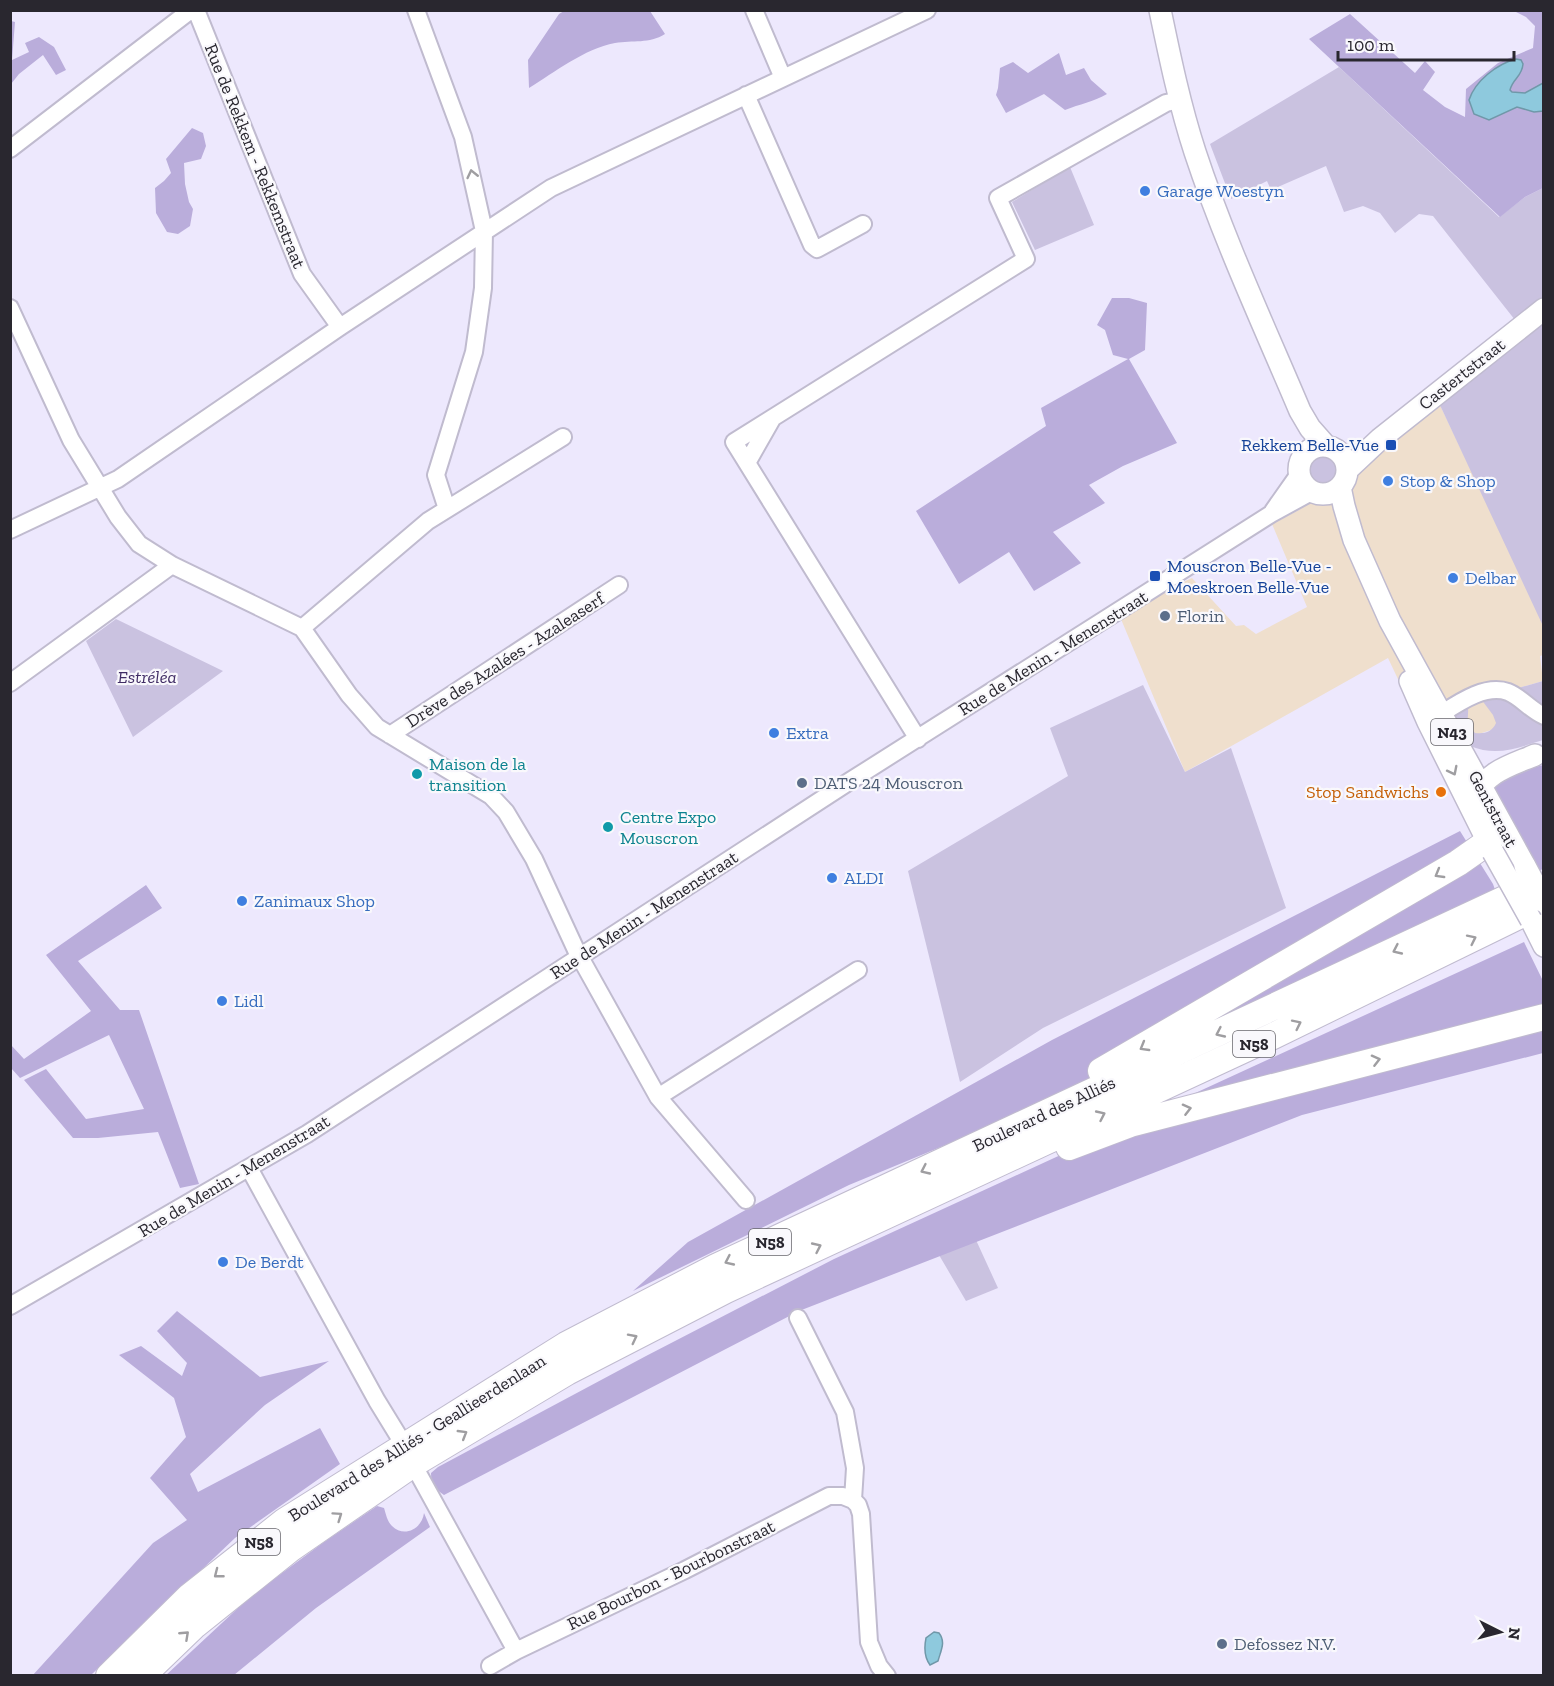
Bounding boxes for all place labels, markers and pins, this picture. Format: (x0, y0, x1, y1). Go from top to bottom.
place label: Garage Woestyn (1157, 180, 1285, 202)
marker: Garage Woestyn (1138, 184, 1152, 198)
place label: Rekkem Belle-Vue (1241, 434, 1379, 456)
marker: Rekkem Belle-Vue (1384, 438, 1398, 452)
place label: Stop & Shop (1400, 470, 1496, 492)
marker: Stop & Shop (1381, 474, 1395, 488)
place label: Mouscron Belle-Vue - Moeskroen Belle-Vue (1167, 555, 1332, 598)
place label: Delbar (1465, 567, 1517, 589)
marker: Mouscron Belle-Vue - Moeskroen Belle-Vue (1148, 569, 1162, 583)
marker: Delbar (1446, 571, 1460, 585)
place label: Florin (1177, 605, 1225, 627)
marker: Florin (1158, 609, 1172, 623)
place label: Extra (786, 722, 829, 744)
marker: Extra (767, 726, 781, 740)
place label: Maison de la transition (429, 753, 526, 796)
marker: Maison de la transition (410, 767, 424, 781)
place label: DATS 24 Mouscron (814, 772, 963, 794)
marker: DATS 24 Mouscron (795, 776, 809, 790)
place label: Stop Sandwichs (1306, 781, 1429, 803)
marker: Stop Sandwichs (1434, 785, 1448, 799)
place label: Centre Expo Mouscron (620, 806, 716, 849)
marker: Centre Expo Mouscron (601, 820, 615, 834)
place label: ALDI (844, 867, 884, 889)
marker: ALDI (825, 871, 839, 885)
place label: Zanimaux Shop (254, 890, 375, 912)
marker: Zanimaux Shop (235, 894, 249, 908)
place label: Lidl (234, 990, 264, 1012)
marker: Lidl (215, 994, 229, 1008)
place label: De Berdt (235, 1251, 304, 1273)
marker: De Berdt (216, 1255, 230, 1269)
place label: Defossez N.V. (1234, 1633, 1336, 1655)
marker: Defossez N.V. (1215, 1637, 1229, 1651)

